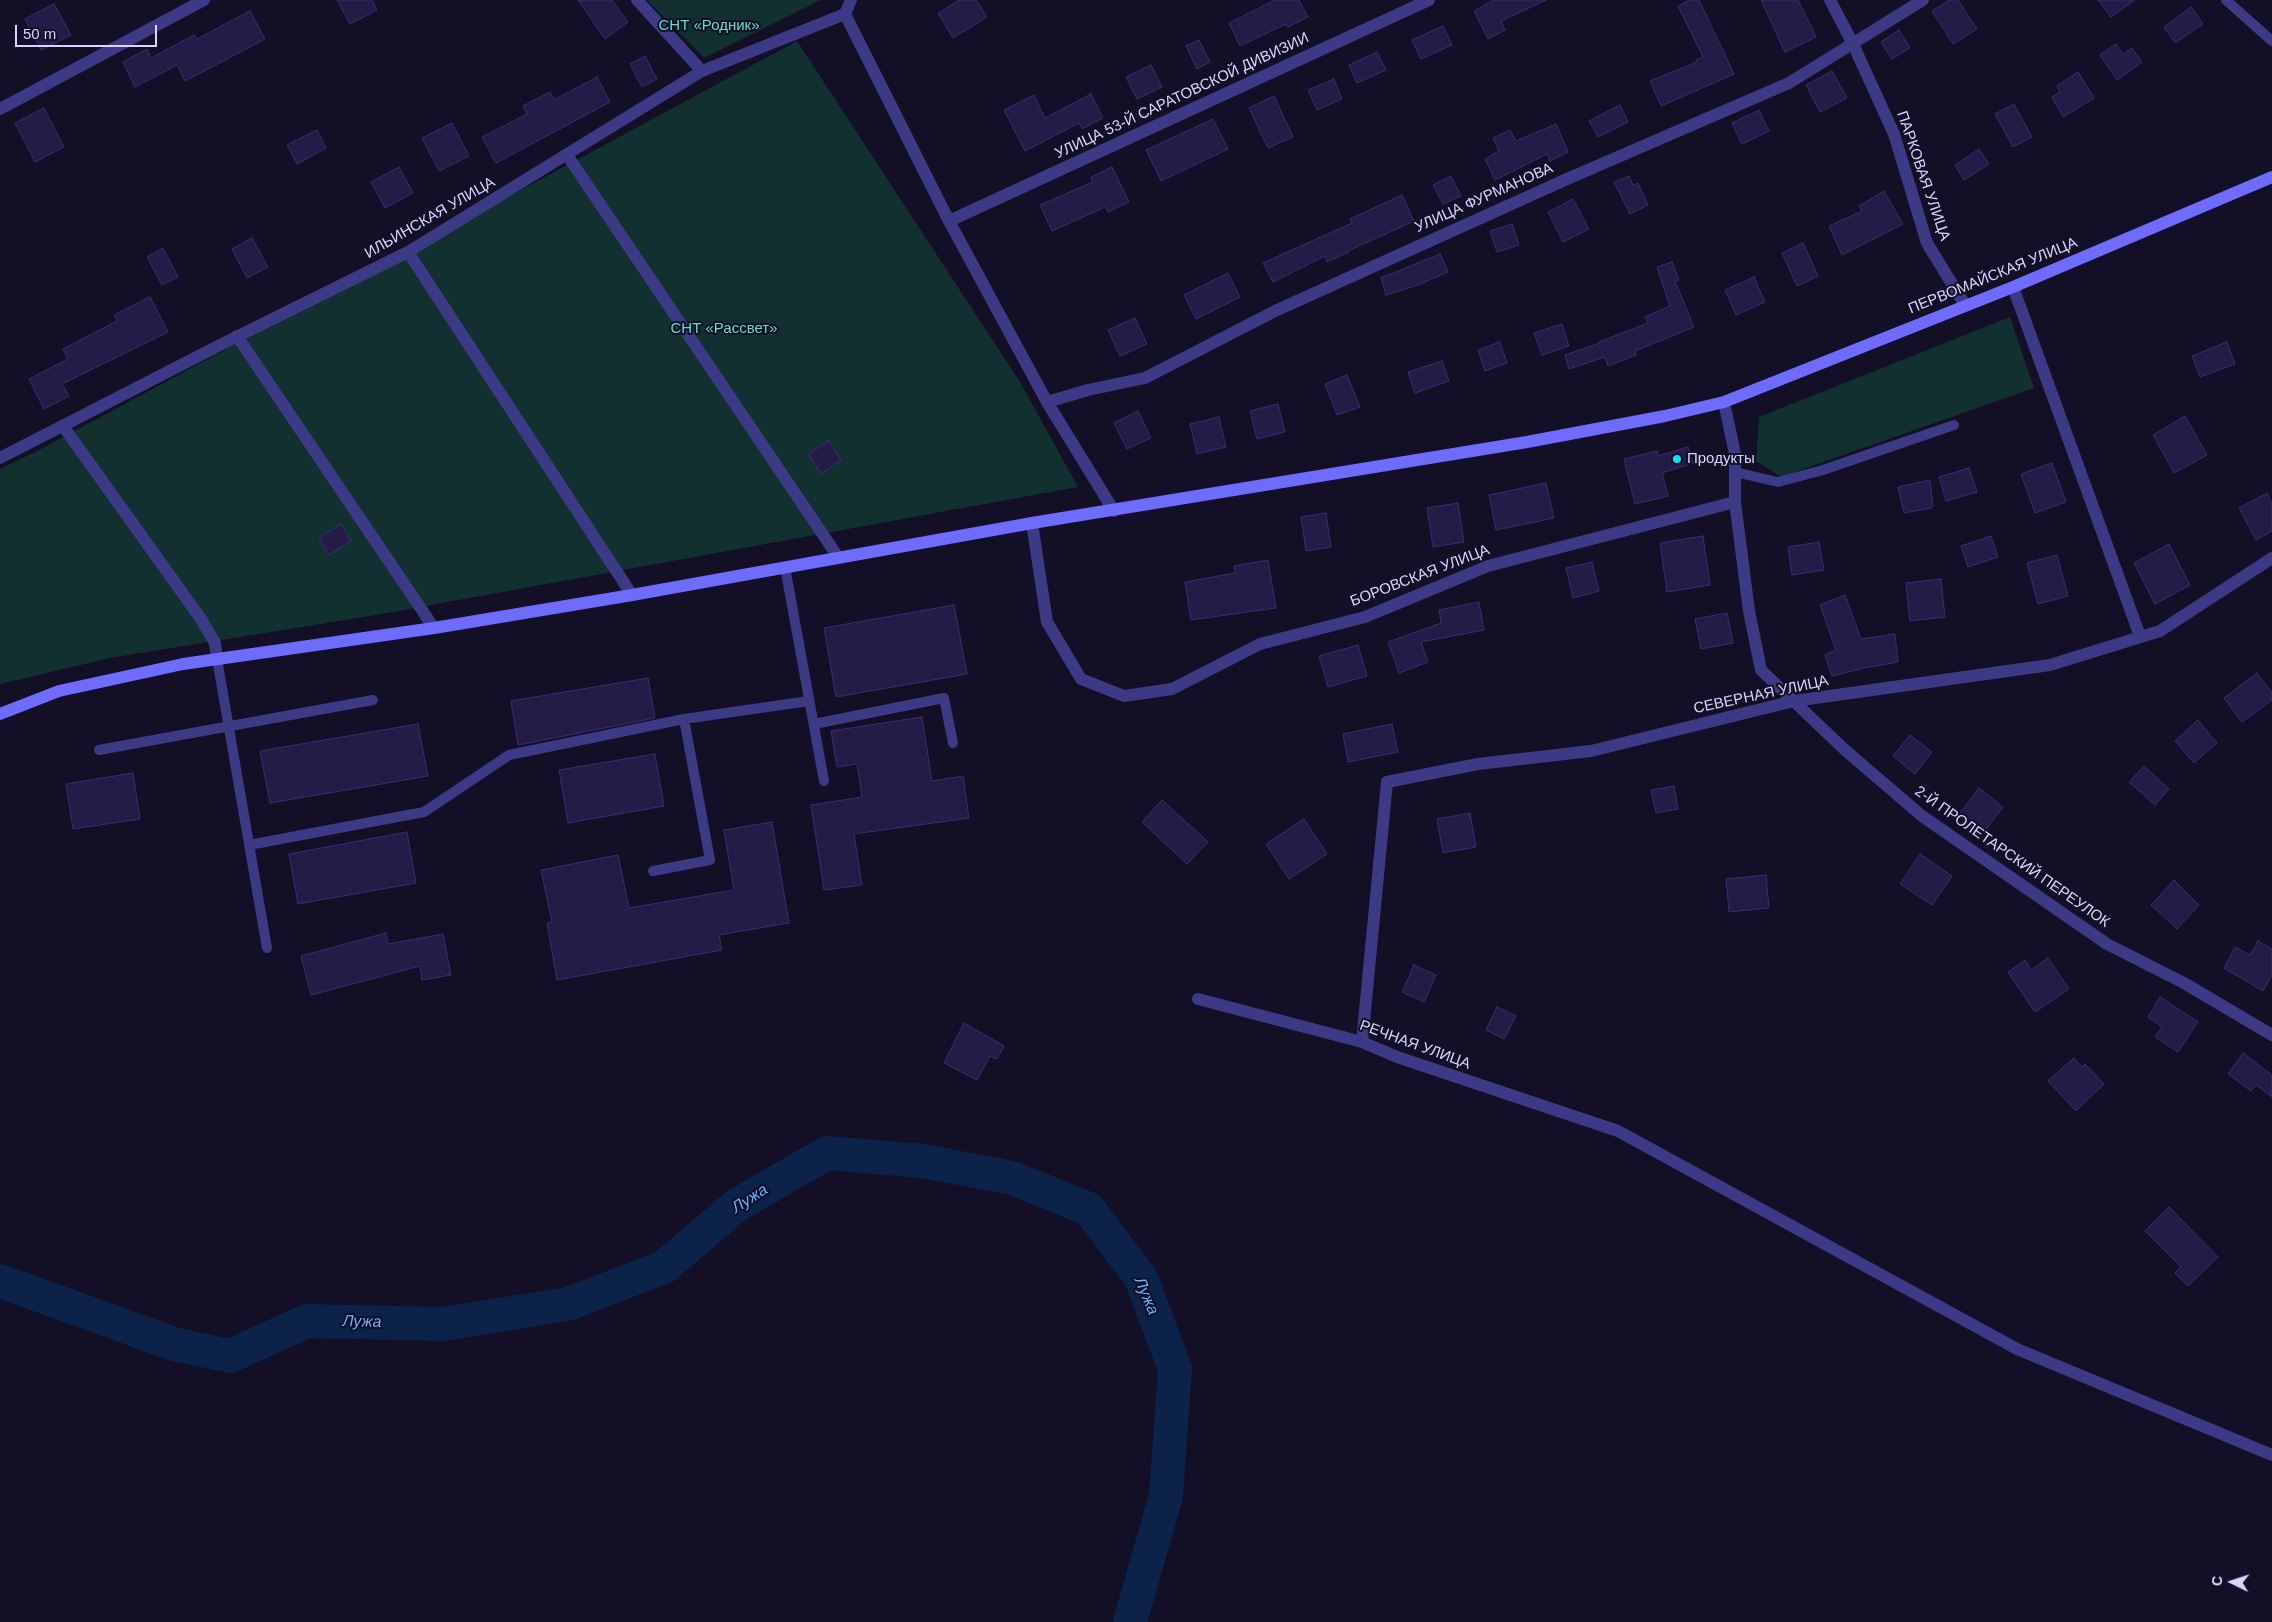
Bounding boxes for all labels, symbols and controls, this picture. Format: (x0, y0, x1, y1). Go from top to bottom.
scale bar (18, 15, 160, 47)
park label: СНТ «Родник» (658, 17, 760, 35)
text: 50 m (23, 25, 56, 42)
street label: УЛИЦА 53-Й САРАТОВСКОЙ ДИВИЗИИ (1052, 29, 1312, 163)
street label: ПАРКОВАЯ УЛИЦА (1892, 109, 1954, 243)
street label: УЛИЦА ФУРМАНОВА (1412, 159, 1556, 237)
street label: ИЛЬИНСКАЯ УЛИЦА (362, 173, 498, 263)
street label: ПЕРВОМАЙСКАЯ УЛИЦА (1906, 234, 2080, 318)
park label: СНТ «Рассвет» (670, 320, 778, 338)
place label: Продукты (1687, 450, 1755, 468)
marker: Продукты (1671, 453, 1683, 465)
street label: БОРОВСКАЯ УЛИЦА (1348, 541, 1492, 611)
street label: СЕВЕРНАЯ УЛИЦА (1692, 672, 1830, 718)
street label: 2-Й ПРОЛЕТАРСКИЙ ПЕРЕУЛОК (1911, 783, 2113, 931)
street label: РЕЧНАЯ УЛИЦА (1357, 1017, 1473, 1073)
water label: Лужа (728, 1180, 772, 1218)
water label: Лужа (1130, 1274, 1162, 1318)
water label: Лужа (342, 1312, 382, 1332)
north arrow (2207, 1557, 2257, 1607)
text: С (2209, 1575, 2225, 1587)

